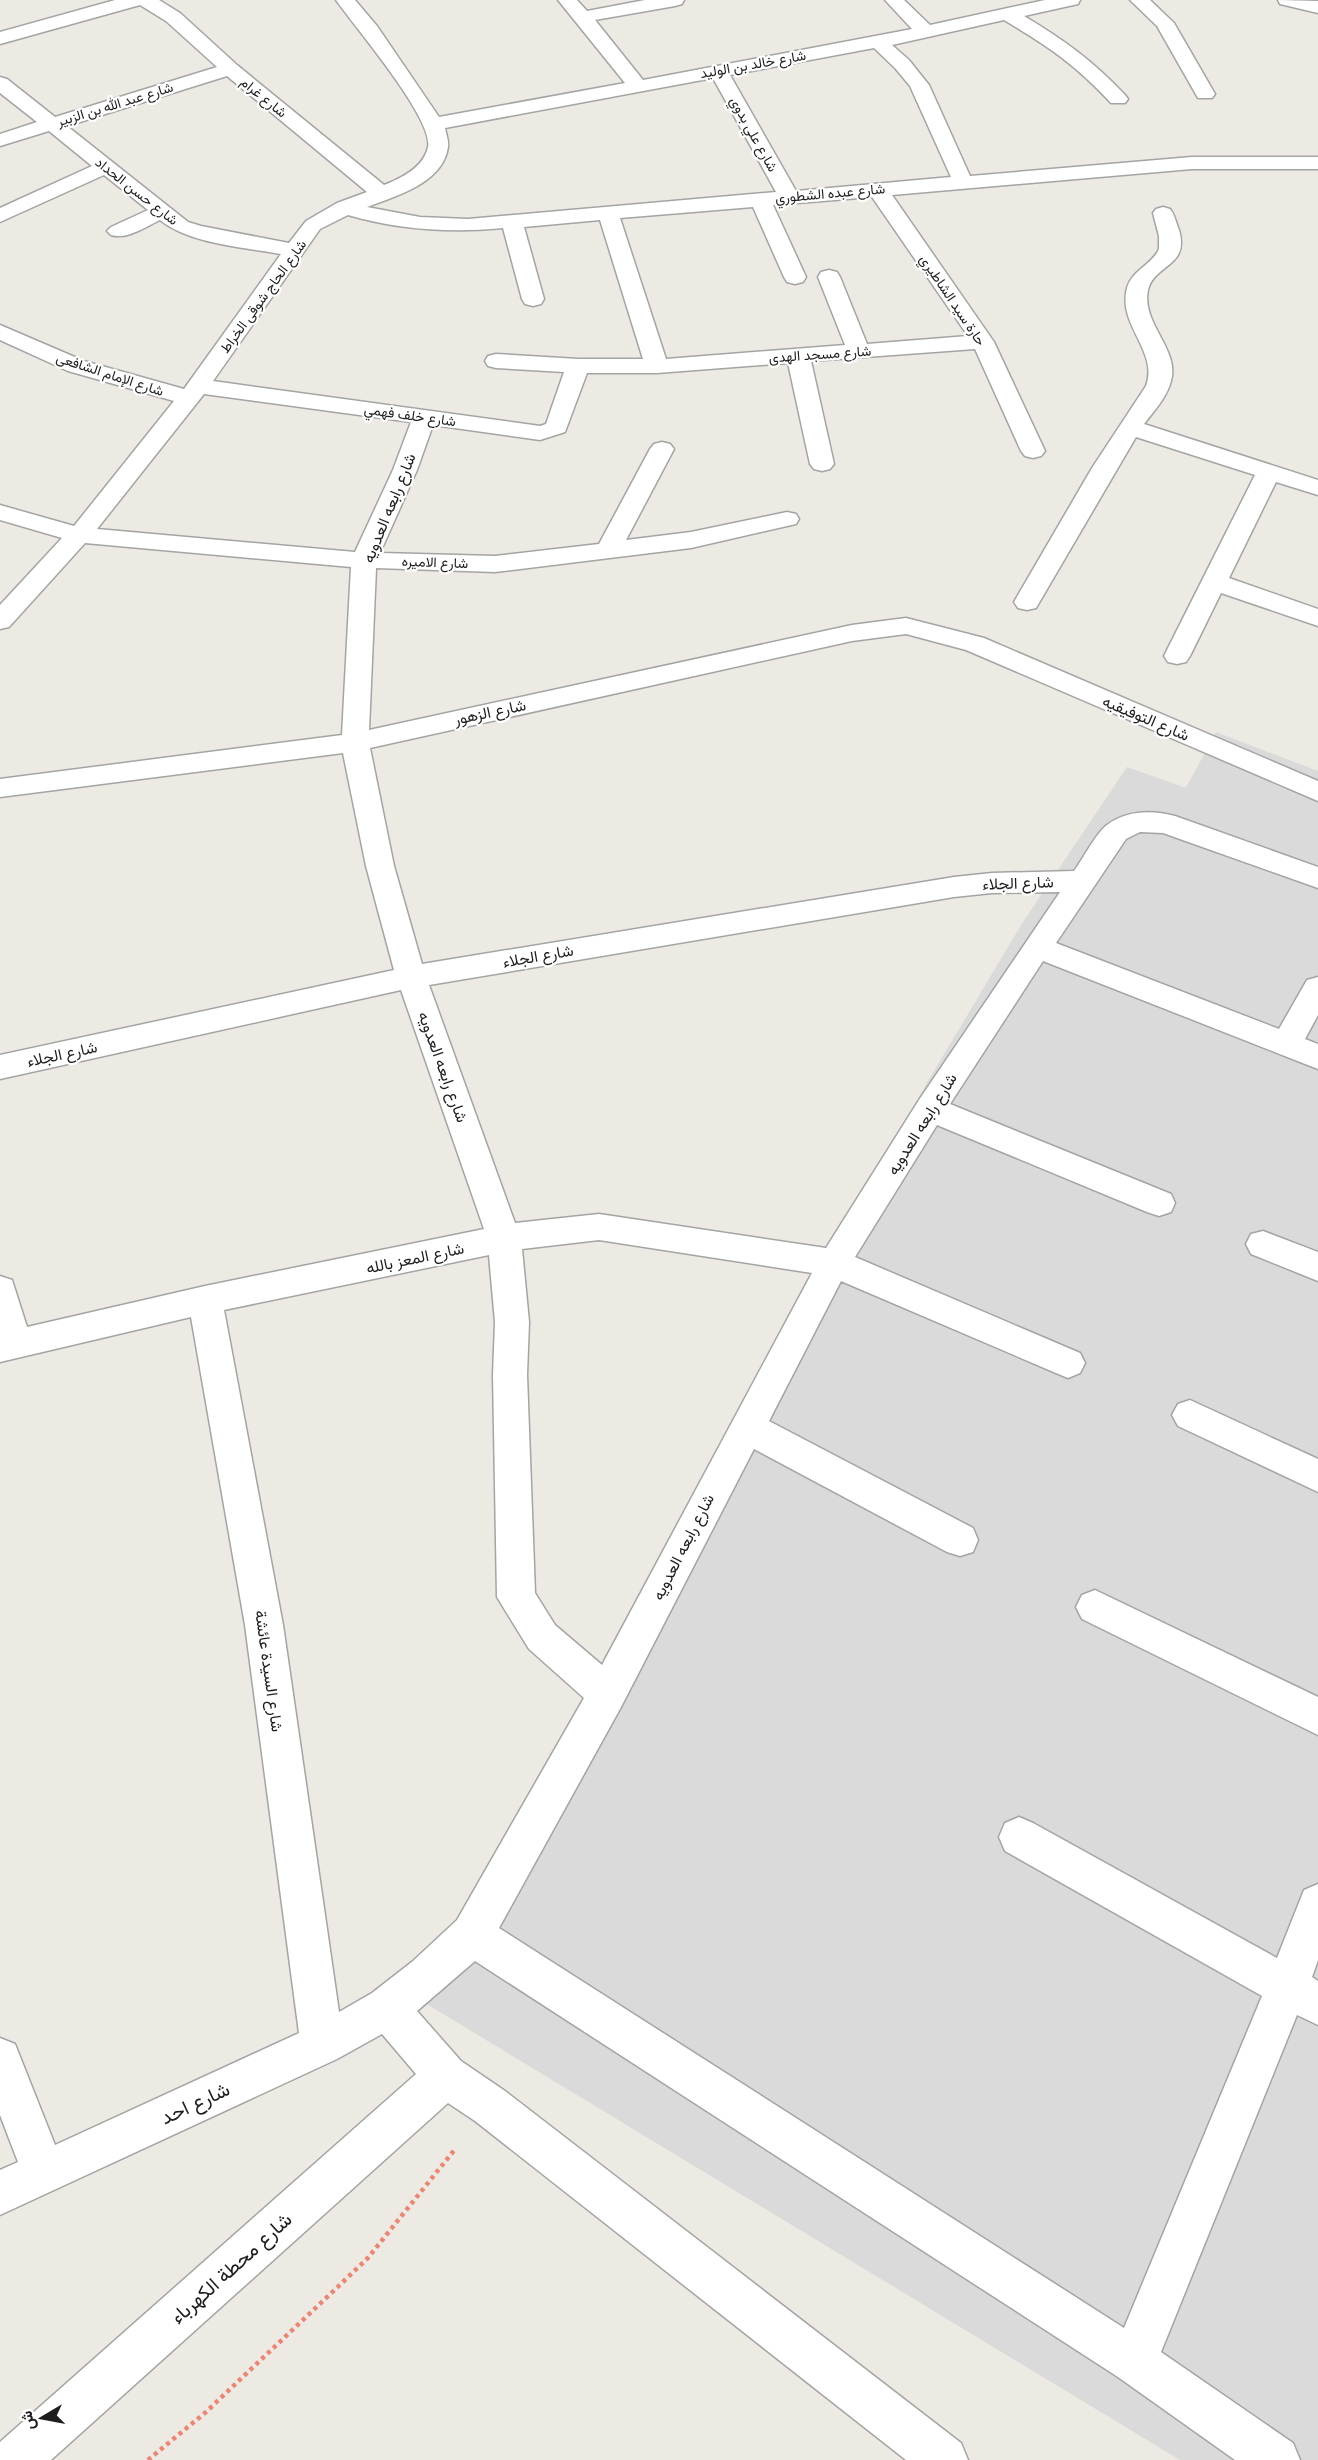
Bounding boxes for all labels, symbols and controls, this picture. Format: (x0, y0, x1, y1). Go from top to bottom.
street label: شارع خالد بن الوليد (699, 47, 808, 84)
street label: شارع غرام (236, 74, 290, 123)
street label: شارع عبد الله بن الزبير (54, 79, 176, 132)
street label: شارع علي بدوي (723, 94, 781, 176)
street label: شارع حسن الحداد (91, 154, 182, 231)
street label: شارع عبده الشطوري (774, 180, 886, 210)
street label: شارع الحاج شوقى الخراط (217, 236, 312, 357)
street label: حارة سيد الشاطيري (913, 251, 989, 351)
street label: شارع مسجد الهدى (768, 342, 872, 369)
street label: شارع الإمام الشافعى (53, 349, 166, 402)
street label: شارع خلف فهمي (363, 401, 457, 433)
street label: شارع رابعه العدويه (358, 450, 422, 566)
street label: شارع الاميره (401, 553, 469, 574)
street label: شارع التوفيقيه (1099, 691, 1192, 747)
street label: شارع الزهور (451, 695, 528, 731)
street label: شارع الجلاء (982, 872, 1054, 896)
street label: شارع الجلاء (501, 940, 575, 974)
street label: شارع رابعه العدويه (412, 1009, 472, 1126)
street label: شارع الجلاء (25, 1037, 99, 1073)
street label: شارع رابعه العدويه (883, 1070, 963, 1180)
street label: شارع المعز بالله (364, 1238, 466, 1280)
street label: شارع رابعه العدويه (648, 1491, 720, 1604)
street label: شارع السيدة عائشة (249, 1609, 287, 1733)
street label: شارع احد (157, 2077, 234, 2131)
street label: شارع محطة الكهرباء (165, 2207, 298, 2330)
north arrow (12, 2388, 72, 2448)
text: ش (17, 2409, 39, 2432)

